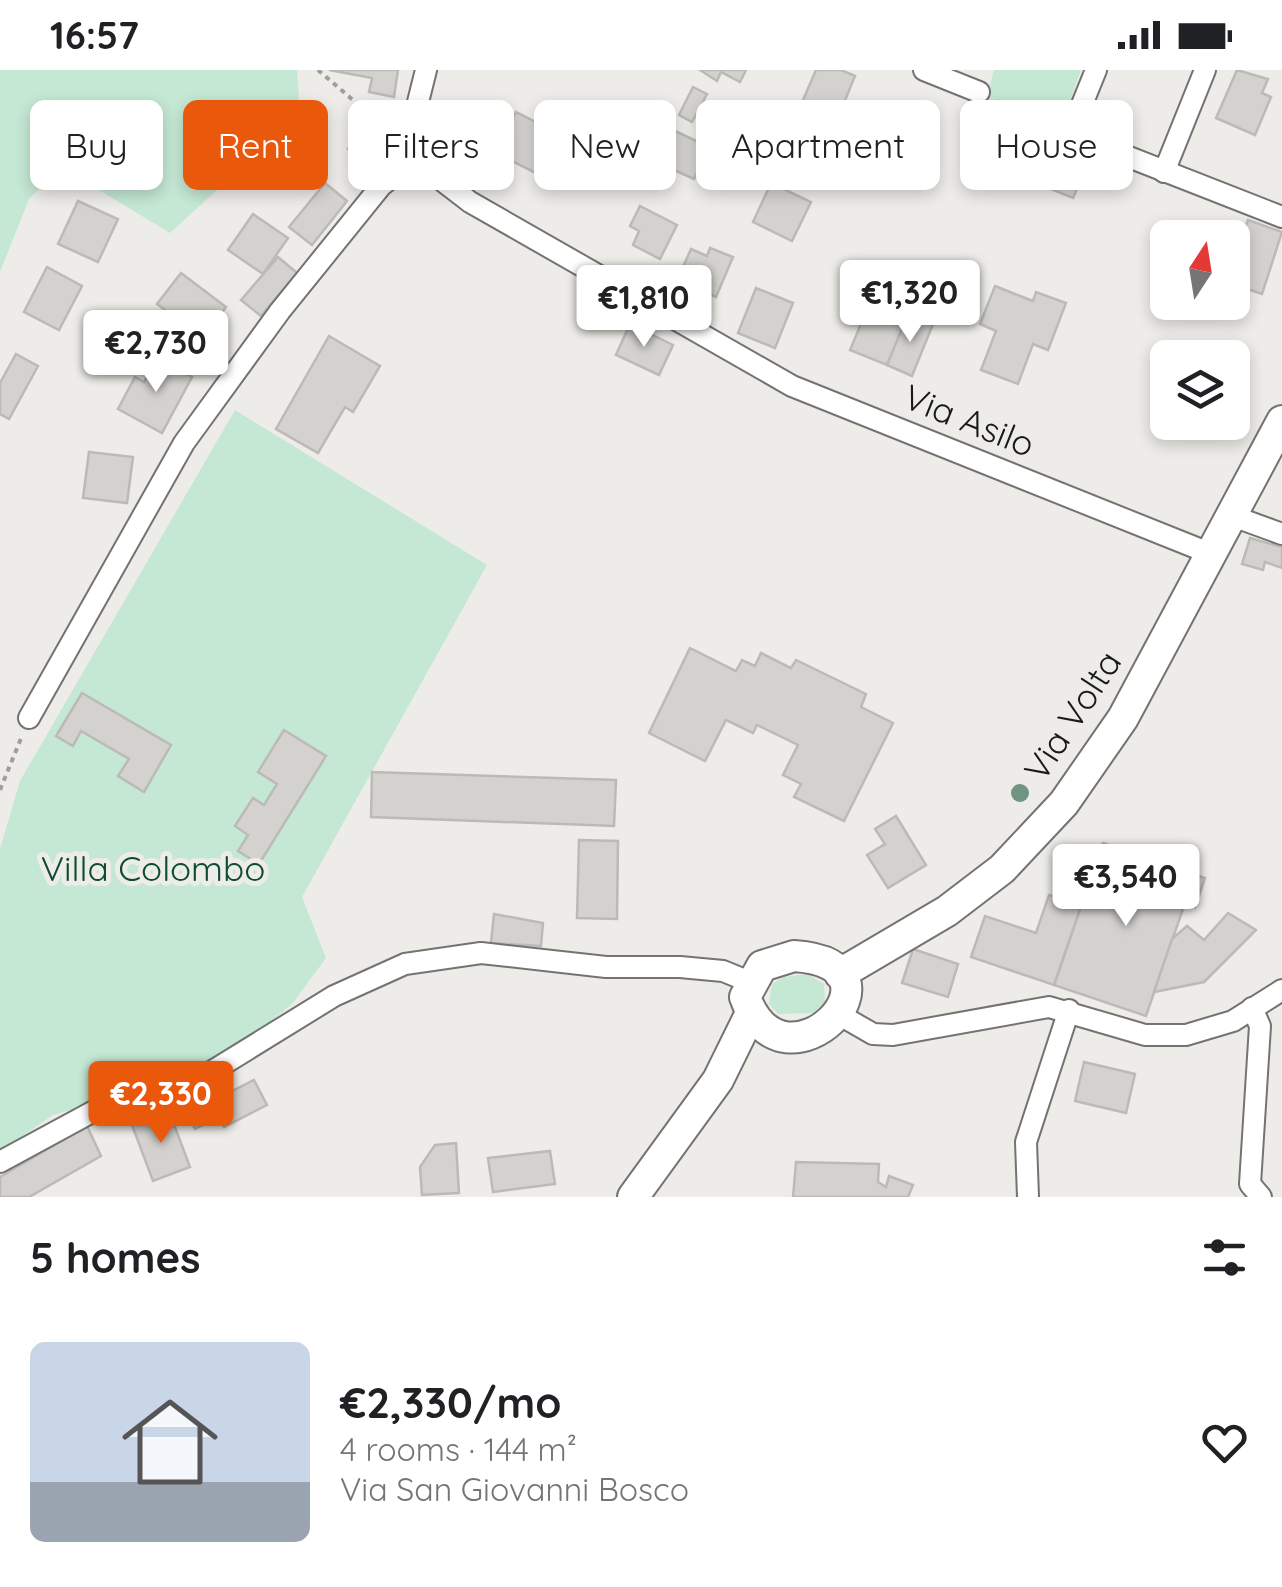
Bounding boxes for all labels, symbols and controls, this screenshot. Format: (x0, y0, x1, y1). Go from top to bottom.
text: 16:57 (50, 11, 139, 59)
chip: Buy (30, 100, 163, 190)
chip: Rent (183, 100, 328, 190)
chip: Filters (348, 100, 514, 190)
chip: New (534, 100, 676, 190)
chip: Apartment (696, 100, 940, 190)
chip: House (960, 100, 1133, 190)
north arrow (1150, 220, 1250, 320)
map controls (1150, 220, 1250, 440)
pin: €1,320 (829, 260, 991, 345)
pin: €1,810 (563, 265, 725, 350)
text: €1,320 (862, 272, 958, 312)
text: €1,810 (599, 277, 689, 317)
pin: €2,730 (75, 310, 237, 395)
text: €2,730 (105, 322, 207, 362)
button: layers (1150, 340, 1250, 440)
street label: Via Asilo (898, 374, 1041, 466)
street label: Via Volta (1014, 642, 1130, 789)
pin: €3,540 (1045, 844, 1207, 929)
park label: Villa Colombo (41, 846, 265, 890)
text: €3,540 (1075, 856, 1177, 896)
pin: €2,330 (80, 1061, 242, 1146)
text: €2,330 (110, 1073, 212, 1113)
icon: filters (1197, 1230, 1252, 1285)
text: 5 homes (30, 1231, 201, 1284)
text: €2,330/mo (340, 1376, 561, 1429)
icon: home (110, 1382, 230, 1502)
icon: heart (1197, 1415, 1252, 1470)
text: 4 rooms · 144 m² (340, 1429, 577, 1469)
text: Via San Giovanni Bosco (340, 1469, 689, 1509)

